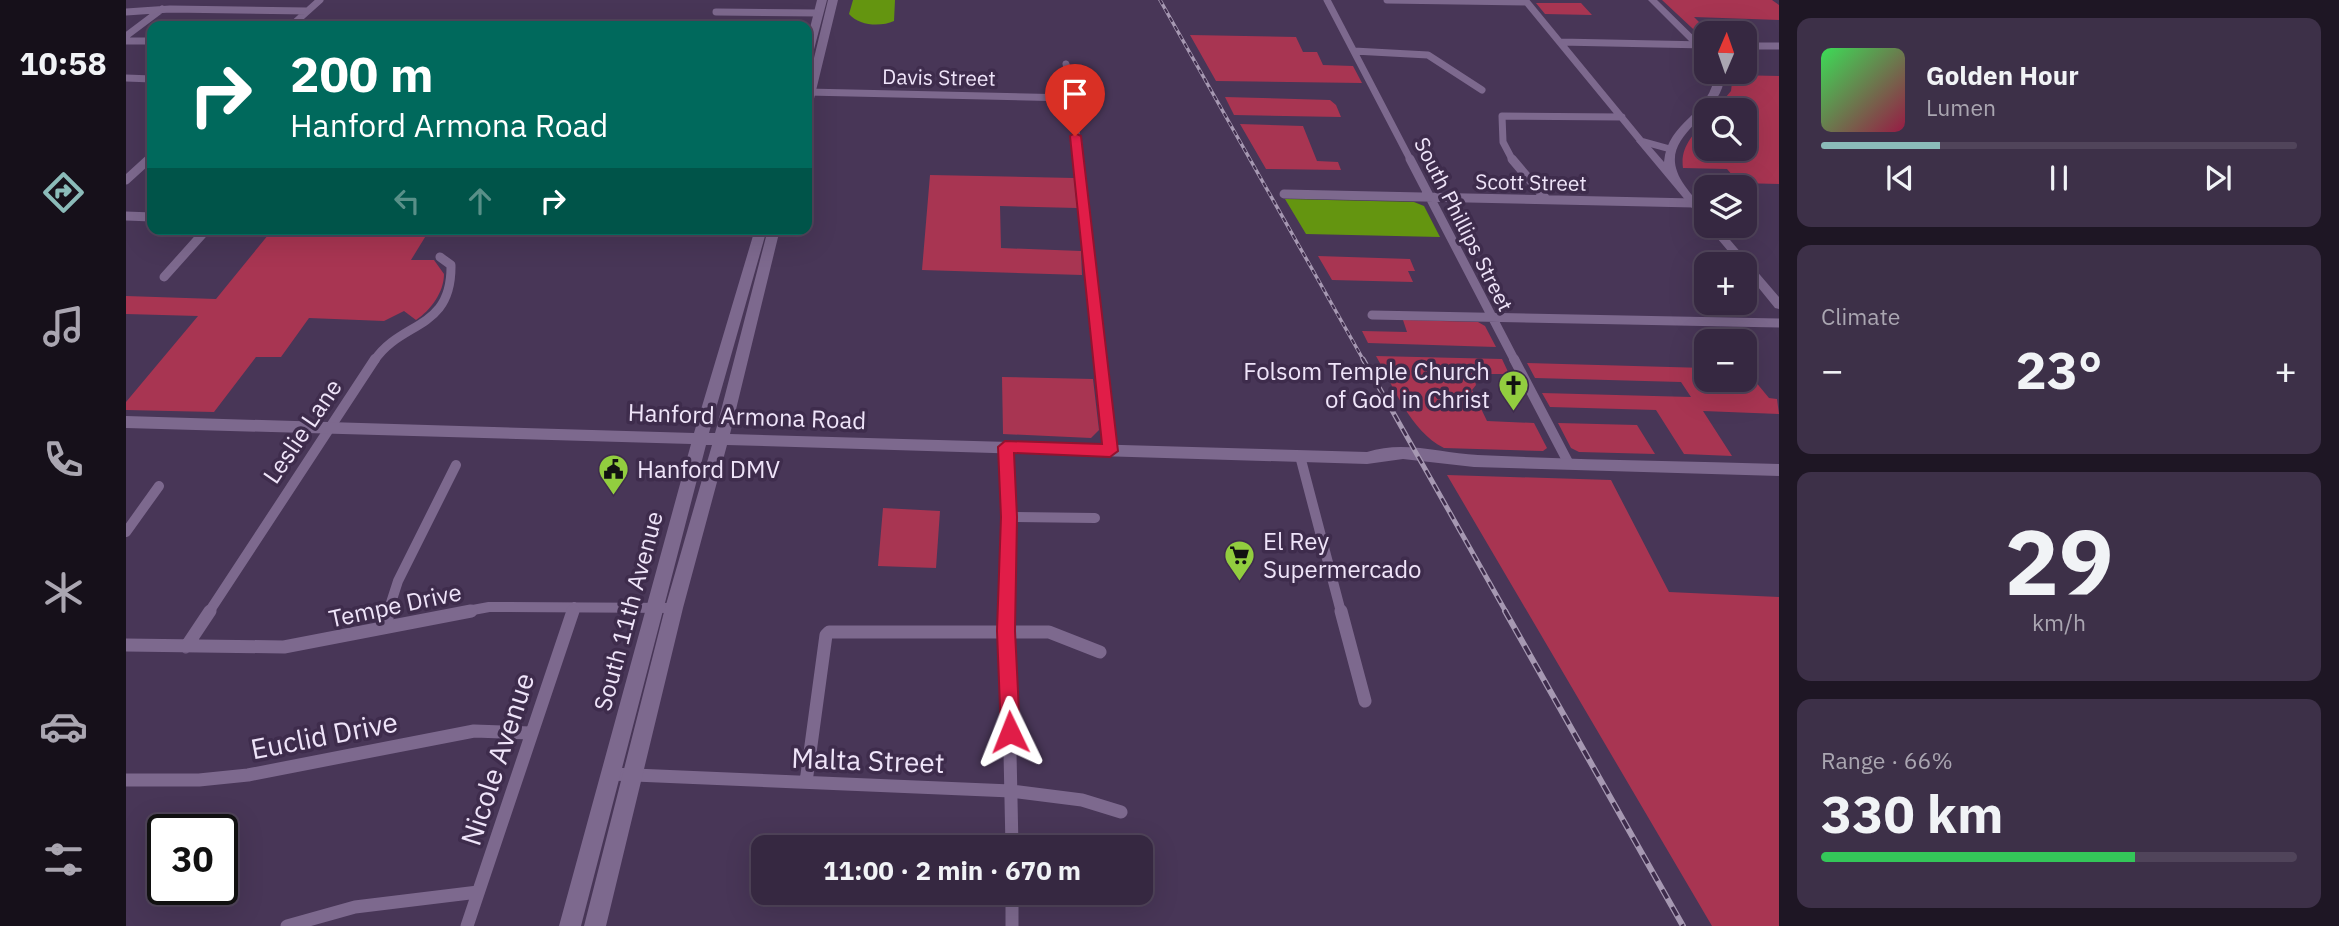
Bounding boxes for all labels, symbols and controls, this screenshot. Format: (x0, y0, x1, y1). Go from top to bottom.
north arrow (1694, 21, 1757, 84)
map controls (1694, 21, 1757, 392)
text: 10:58 (19, 42, 107, 84)
text: 200 m (290, 42, 434, 105)
icon: right (175, 49, 266, 140)
text: Golden Hour (1926, 58, 2079, 92)
street label: Davis Street (882, 62, 996, 92)
pin (1045, 64, 1105, 136)
icon: arrive (1056, 75, 1094, 113)
text: Lumen (1926, 92, 1996, 122)
button: search (1694, 98, 1757, 161)
text: Hanford Armona Road (290, 104, 608, 146)
street label: South Phillips Street (1408, 132, 1520, 316)
icon: previous (1881, 159, 1919, 197)
icon: pause (2040, 159, 2078, 197)
icon: next (2199, 159, 2237, 197)
street label: Scott Street (1475, 167, 1587, 197)
icon: directions (39, 168, 88, 217)
button: layers (1694, 175, 1757, 238)
icon: left (388, 182, 426, 220)
icon: ahead (461, 182, 499, 220)
icon: right (534, 182, 572, 220)
button: + (1694, 252, 1757, 315)
text: Climate (1821, 301, 1900, 331)
icon: music (39, 302, 88, 351)
button: − (1694, 329, 1757, 392)
text: 23° (2016, 336, 2102, 403)
text: − (1821, 345, 1844, 394)
text: + (2274, 345, 2297, 394)
place label: Folsom Temple Church of God in Christ (1243, 355, 1490, 415)
church icon: Folsom Temple Church of God in Christ (1496, 368, 1530, 412)
street label: Leslie Lane (255, 372, 349, 490)
street label: Hanford Armona Road (627, 396, 867, 436)
icon: phone (39, 435, 88, 484)
public building icon: Hanford DMV (597, 452, 631, 496)
place label: Hanford DMV (637, 453, 780, 485)
text: 29 (2004, 502, 2114, 620)
street label: South 11th Avenue (586, 508, 670, 714)
place label: El Rey Supermercado (1263, 525, 1422, 585)
supermarket icon: El Rey Supermercado (1223, 538, 1257, 582)
icon: climate (39, 568, 88, 617)
street label: Tempe Drive (326, 575, 464, 635)
text: km/h (2032, 607, 2086, 637)
street label: Nicole Avenue (452, 668, 542, 850)
position arrow (973, 695, 1047, 769)
icon: car (39, 702, 88, 751)
street label: Euclid Drive (247, 703, 401, 767)
street label: Malta Street (791, 739, 945, 781)
text: Range · 66% (1821, 745, 1953, 775)
text: 330 km (1821, 780, 2003, 847)
speed limit sign: 30 (147, 814, 238, 905)
icon: filters (39, 835, 88, 884)
text: 11:00 · 2 min · 670 m (823, 853, 1081, 887)

